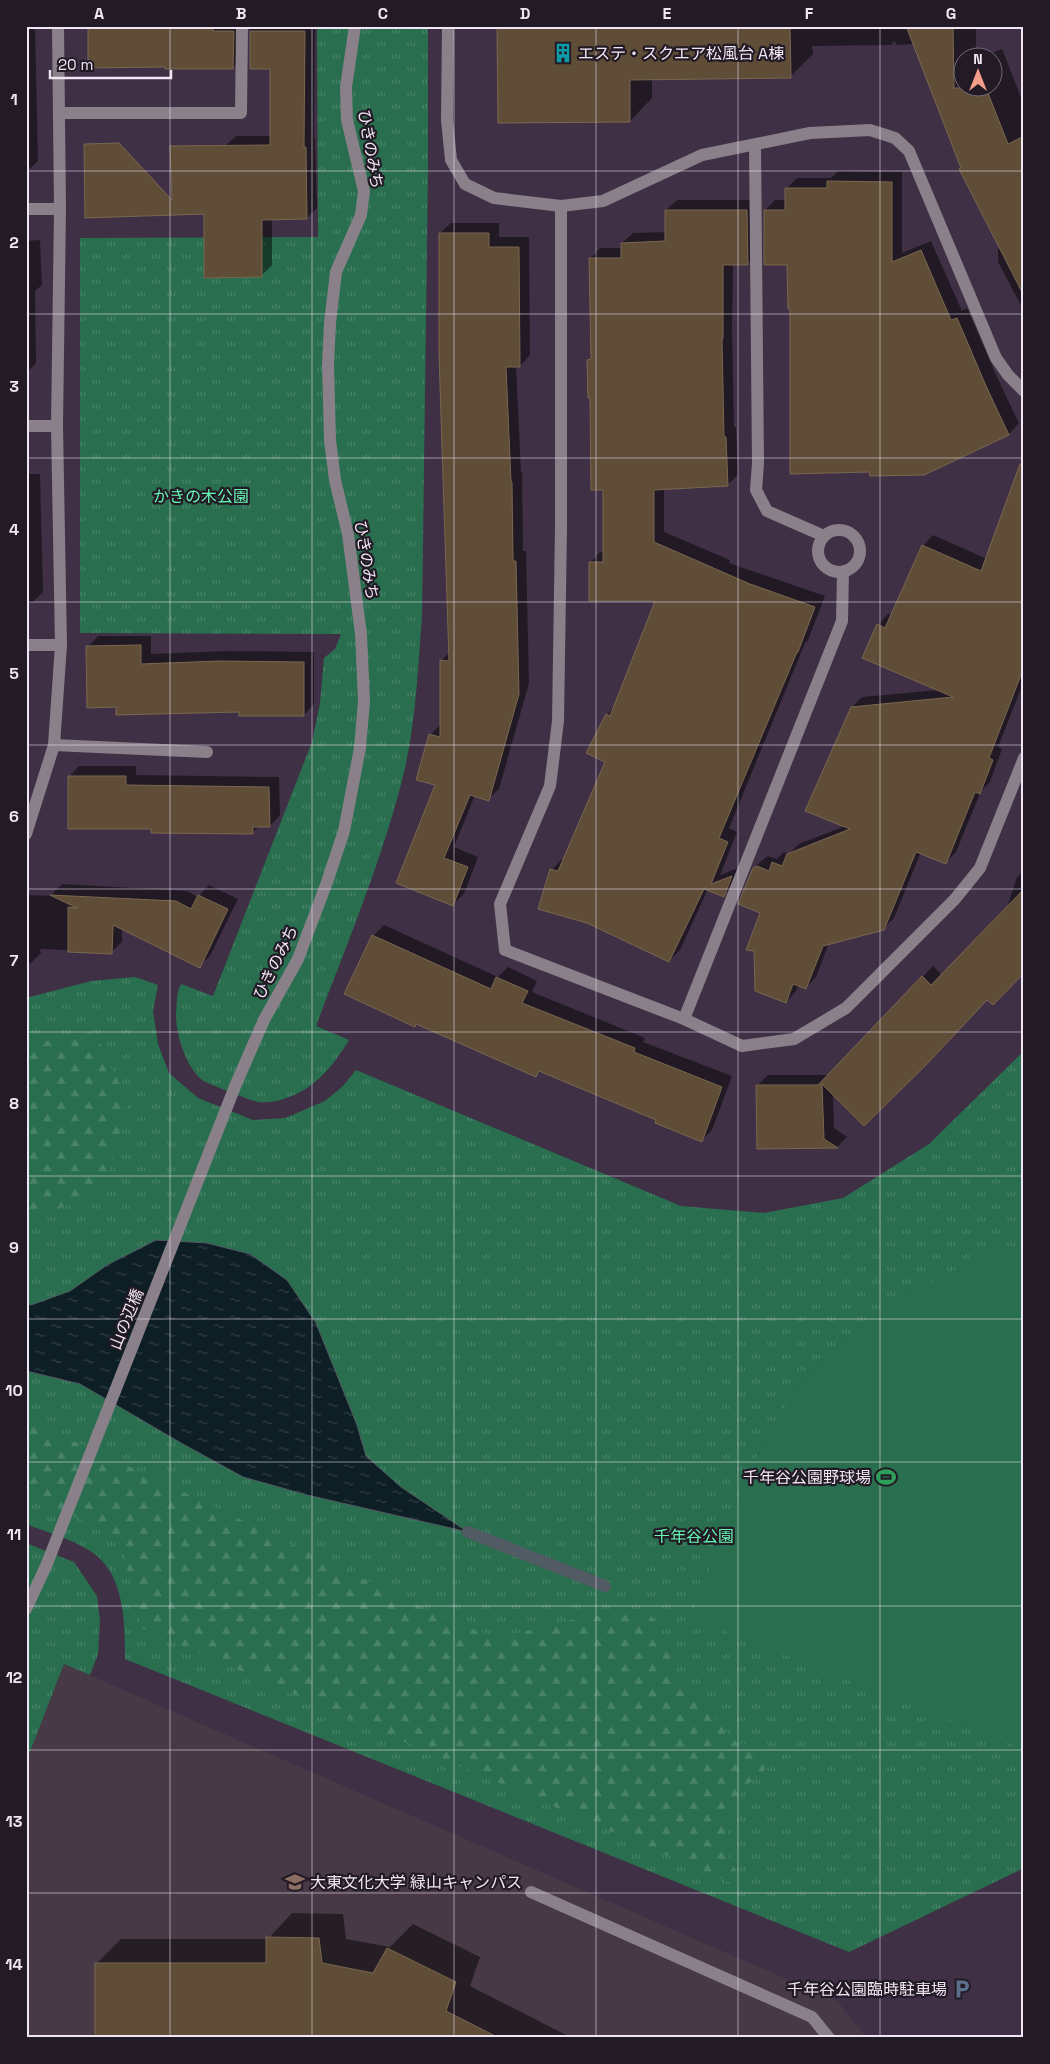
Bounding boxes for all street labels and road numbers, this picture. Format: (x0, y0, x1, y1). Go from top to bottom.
street label: ひきのみち (353, 108, 388, 190)
street label: ひきのみち (350, 519, 383, 601)
street label: ひきのみち (248, 922, 302, 1003)
street label: 山の辺橋 (105, 1286, 148, 1353)

